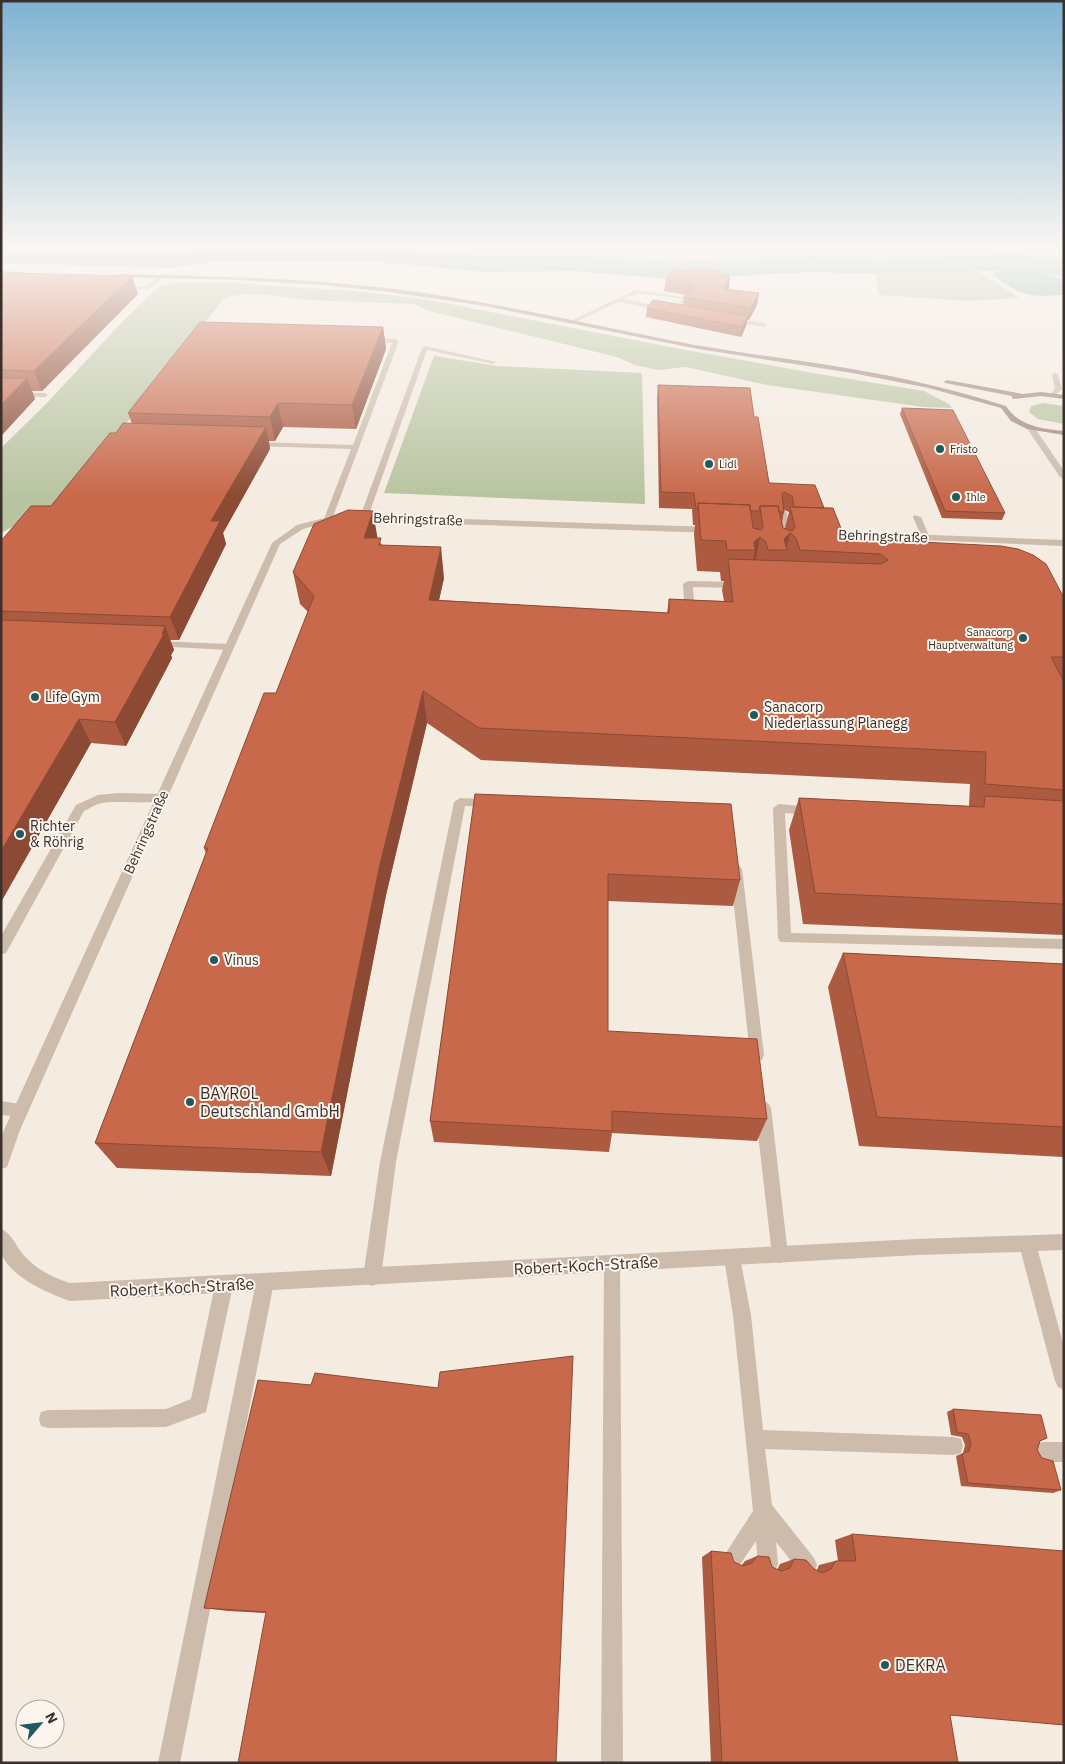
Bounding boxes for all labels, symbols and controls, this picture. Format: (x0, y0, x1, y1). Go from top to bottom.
place label: Fristo (950, 442, 978, 456)
marker: Fristo (934, 443, 946, 455)
place label: Lidl (719, 457, 737, 471)
marker: Lidl (703, 458, 715, 470)
place label: Ihle (966, 490, 986, 504)
marker: Ihle (950, 491, 962, 503)
street label: Behringstraße (373, 508, 463, 530)
street label: Behringstraße (838, 525, 928, 547)
place label: Sanacorp Hauptverwaltung (928, 625, 1013, 652)
marker: Sanacorp Hauptverwaltung (1017, 632, 1029, 644)
place label: Life Gym (45, 688, 100, 706)
marker: Life Gym (29, 691, 41, 703)
place label: Sanacorp Niederlassung Planegg (764, 698, 908, 732)
marker: Sanacorp Niederlassung Planegg (748, 709, 760, 721)
street label: Behringstraße (120, 787, 173, 877)
place label: Richter & Röhrig (30, 817, 84, 851)
marker: Richter & Röhrig (14, 828, 26, 840)
place label: Vinus (224, 951, 259, 969)
marker: Vinus (208, 954, 220, 966)
place label: BAYROL Deutschland GmbH (200, 1083, 340, 1121)
marker: BAYROL Deutschland GmbH (184, 1096, 196, 1108)
street label: Robert-Koch-Straße (513, 1251, 659, 1279)
street label: Robert-Koch-Straße (109, 1273, 255, 1301)
place label: DEKRA (895, 1655, 946, 1675)
marker: DEKRA (879, 1659, 891, 1671)
north arrow (15, 1699, 65, 1749)
text: N (41, 1709, 62, 1727)

